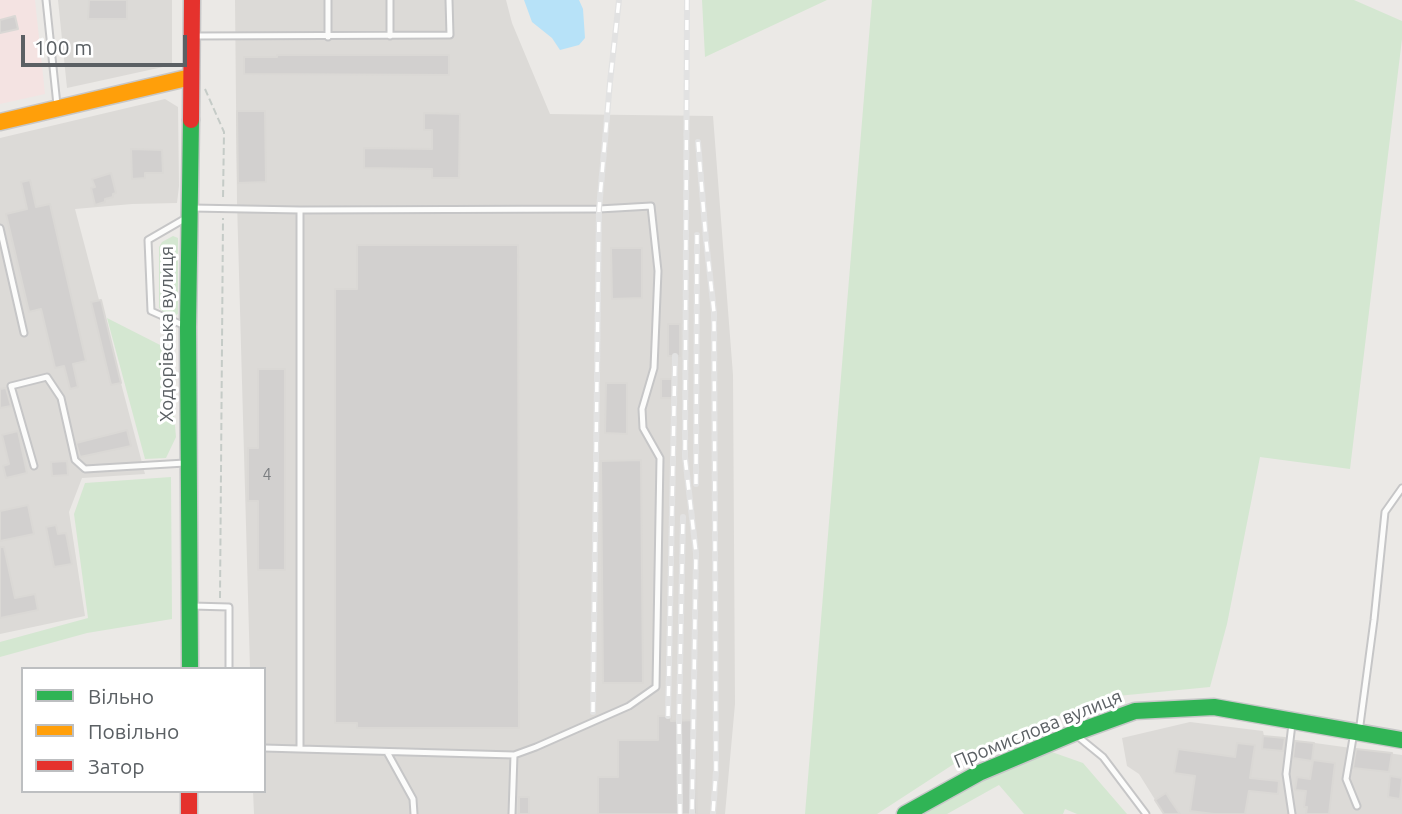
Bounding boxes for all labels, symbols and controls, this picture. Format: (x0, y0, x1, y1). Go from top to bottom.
scale bar (24, 21, 191, 65)
text: 100 m (34, 35, 92, 59)
street label: Ходорівська вулиця (156, 246, 178, 422)
house number: 4 (262, 465, 272, 485)
legend (21, 667, 266, 793)
text: Вільно (88, 684, 154, 708)
street label: Промислова вулиця (951, 685, 1125, 773)
text: Повільно (88, 719, 179, 743)
text: Затор (88, 754, 144, 778)

